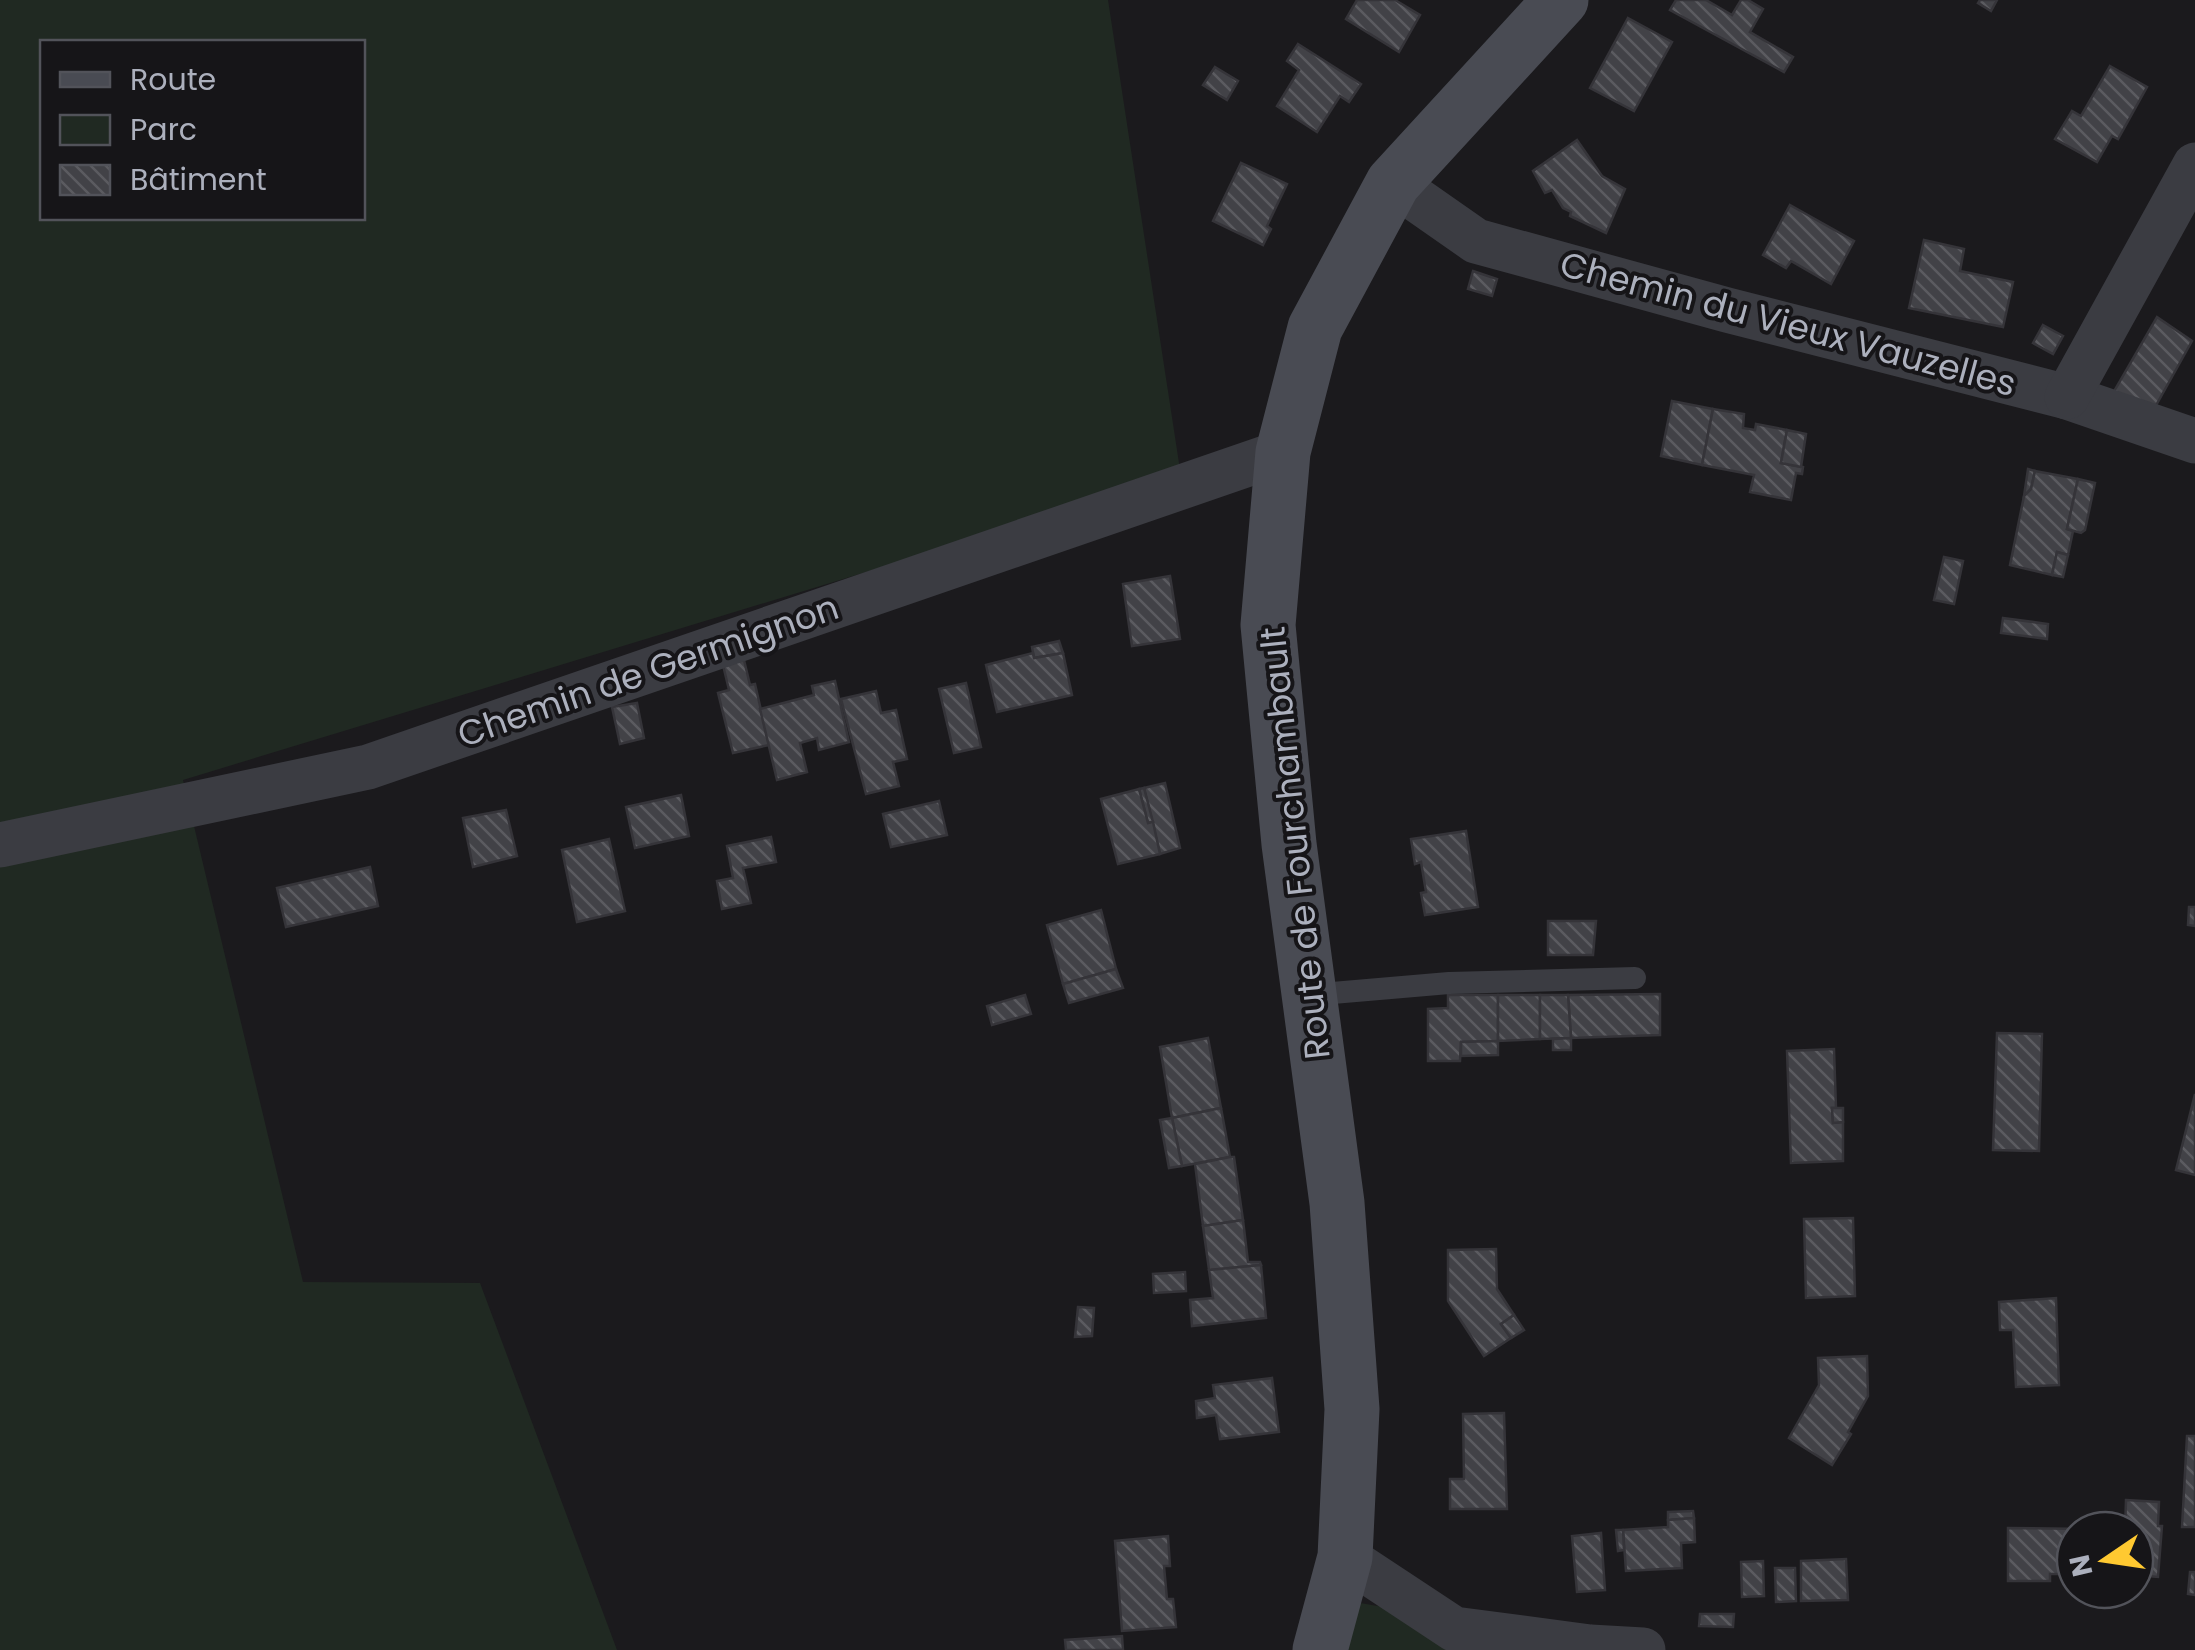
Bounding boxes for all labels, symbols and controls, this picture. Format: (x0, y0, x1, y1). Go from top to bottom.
legend (40, 40, 365, 220)
text: Route (130, 58, 216, 101)
text: Parc (130, 108, 197, 151)
text: Bâtiment (130, 158, 267, 201)
street label: Chemin du Vieux Vauzelles (1555, 239, 2021, 408)
street label: Chemin de Germignon (451, 582, 845, 759)
street label: Route de Fourchambault (1247, 624, 1342, 1062)
north arrow (2055, 1510, 2155, 1610)
text: N (2060, 1551, 2102, 1580)

